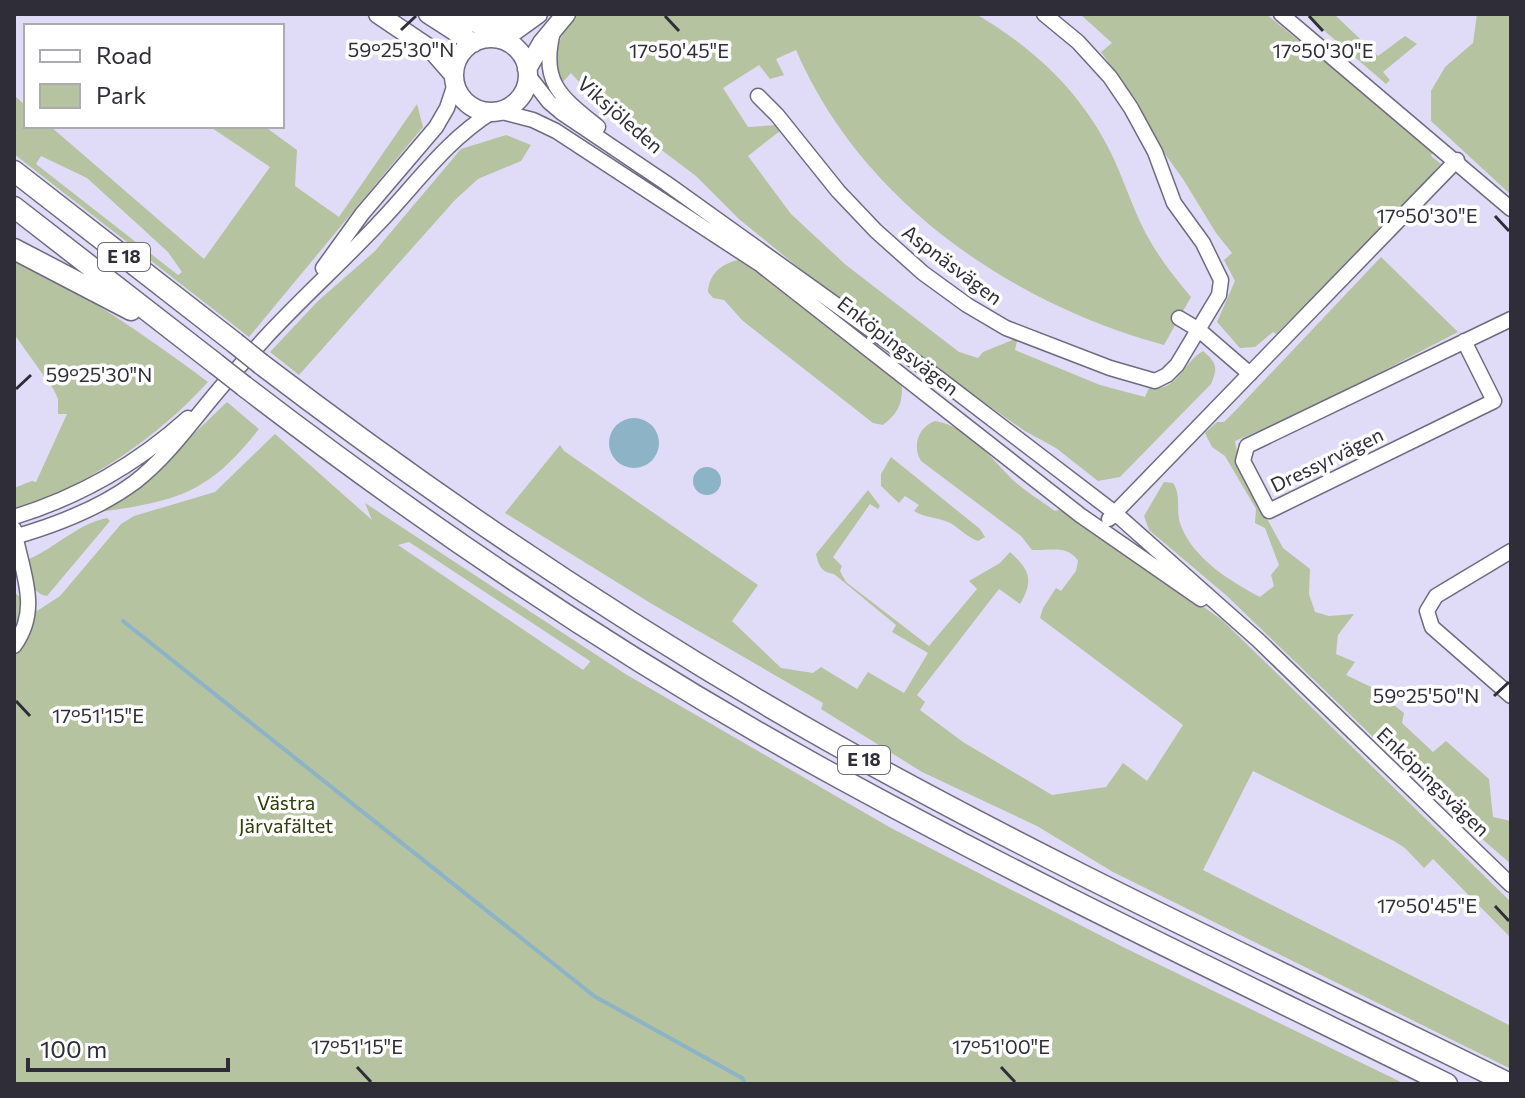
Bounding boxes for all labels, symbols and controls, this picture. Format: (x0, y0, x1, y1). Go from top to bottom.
legend (24, 24, 284, 128)
text: 59°25'30"N (348, 37, 454, 61)
text: 17°50'45"E (629, 38, 729, 62)
text: 17°50'30"E (1272, 38, 1374, 62)
text: Road (96, 40, 152, 69)
street label: Viksjöleden (573, 71, 668, 158)
text: Park (96, 80, 146, 109)
text: 17°50'30"E (1376, 203, 1478, 227)
street label: Aspnäsvägen (898, 219, 1007, 309)
road number: E 18 (98, 243, 150, 271)
street label: Enköpingsvägen (833, 291, 964, 400)
text: 59°25'30"N (46, 362, 152, 386)
street label: Dressyrvägen (1266, 422, 1387, 497)
text: 59°25'50"N (1373, 683, 1479, 707)
text: 17°51'15"E (52, 703, 144, 727)
street label: Enköpingsvägen (1373, 722, 1495, 841)
road number: E 18 (838, 746, 890, 774)
park label: Västra Järvafältet (239, 790, 333, 837)
text: 17°50'45"E (1377, 893, 1477, 917)
scale bar (28, 1022, 228, 1072)
text: 100 m (40, 1034, 107, 1063)
text: 17°51'15"E (311, 1034, 403, 1058)
text: 17°51'00"E (952, 1034, 1050, 1058)

